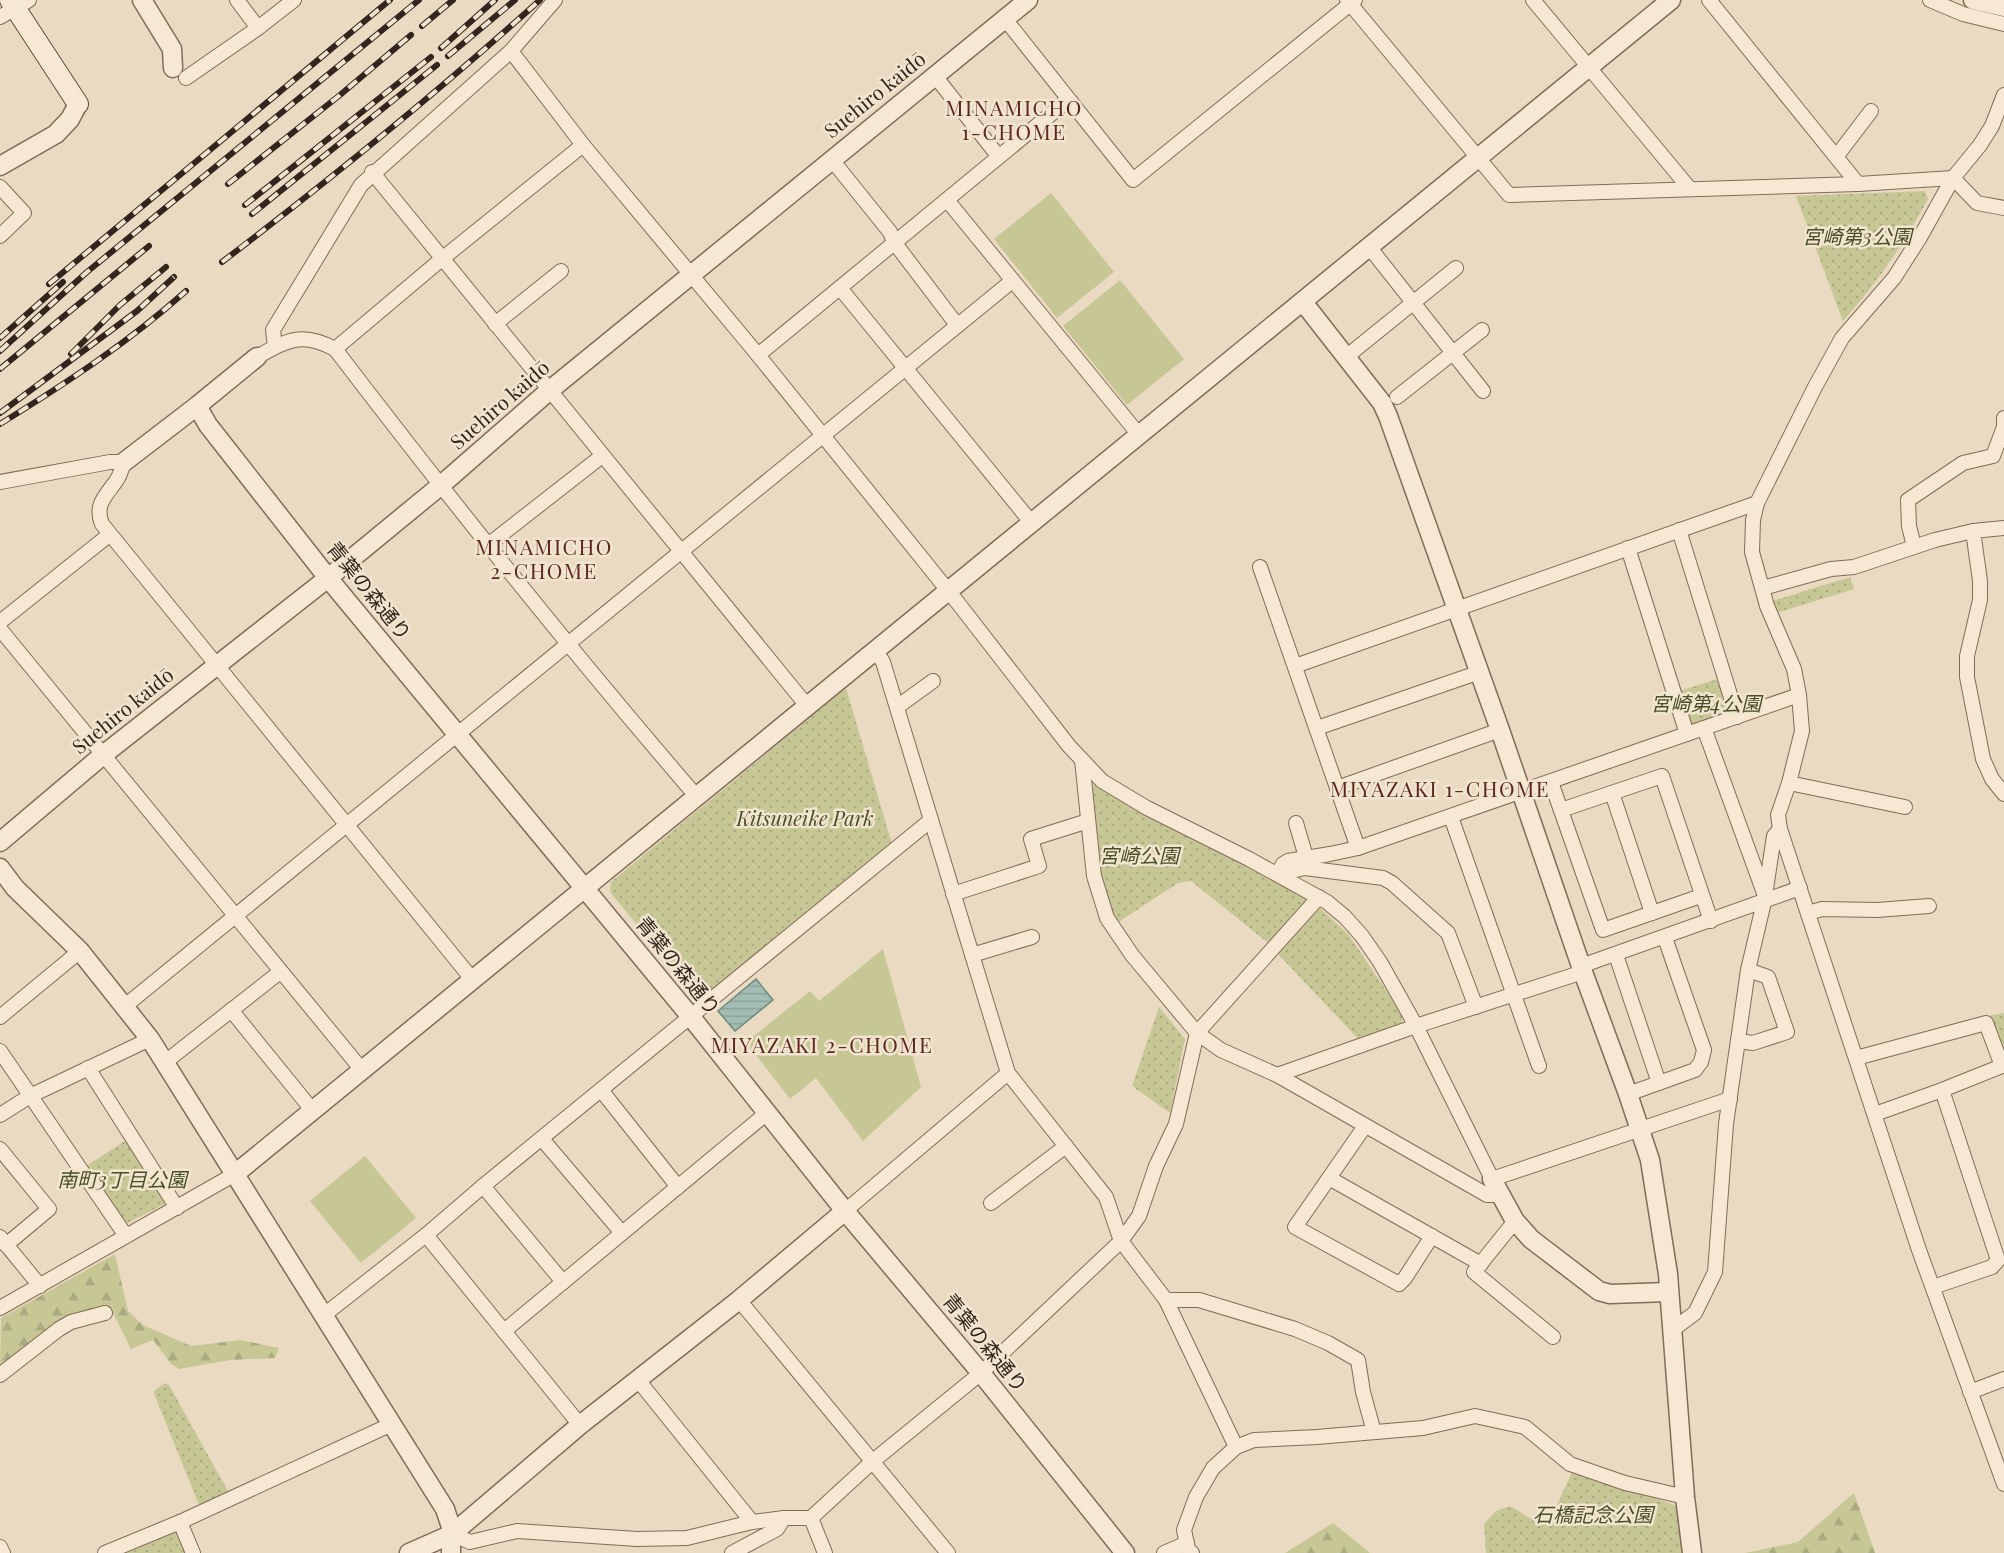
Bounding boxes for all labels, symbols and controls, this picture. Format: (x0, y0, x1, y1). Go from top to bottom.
street label: Suehiro kaidō (818, 45, 930, 143)
district label: MINAMICHO 1-CHOME (945, 93, 1083, 145)
park label: 宮崎第3公園 (1802, 222, 1915, 249)
street label: Suehiro kaidō (444, 353, 554, 454)
district label: MINAMICHO 2-CHOME (475, 532, 613, 584)
street label: 青葉の森通り (322, 535, 418, 645)
street label: Suehiro kaidō (66, 661, 178, 759)
park label: 宮崎第4公園 (1651, 689, 1764, 716)
district label: MIYAZAKI 1-CHOME (1330, 774, 1550, 802)
park label: Kitsuneike Park (736, 804, 874, 831)
park label: 宮崎公園 (1099, 841, 1182, 868)
street label: 青葉の森通り (631, 910, 727, 1020)
district label: MIYAZAKI 2-CHOME (711, 1030, 933, 1058)
park label: 南町3丁目公園 (57, 1165, 190, 1192)
street label: 青葉の森通り (938, 1287, 1034, 1397)
park label: 石橋記念公園 (1533, 1500, 1656, 1527)

